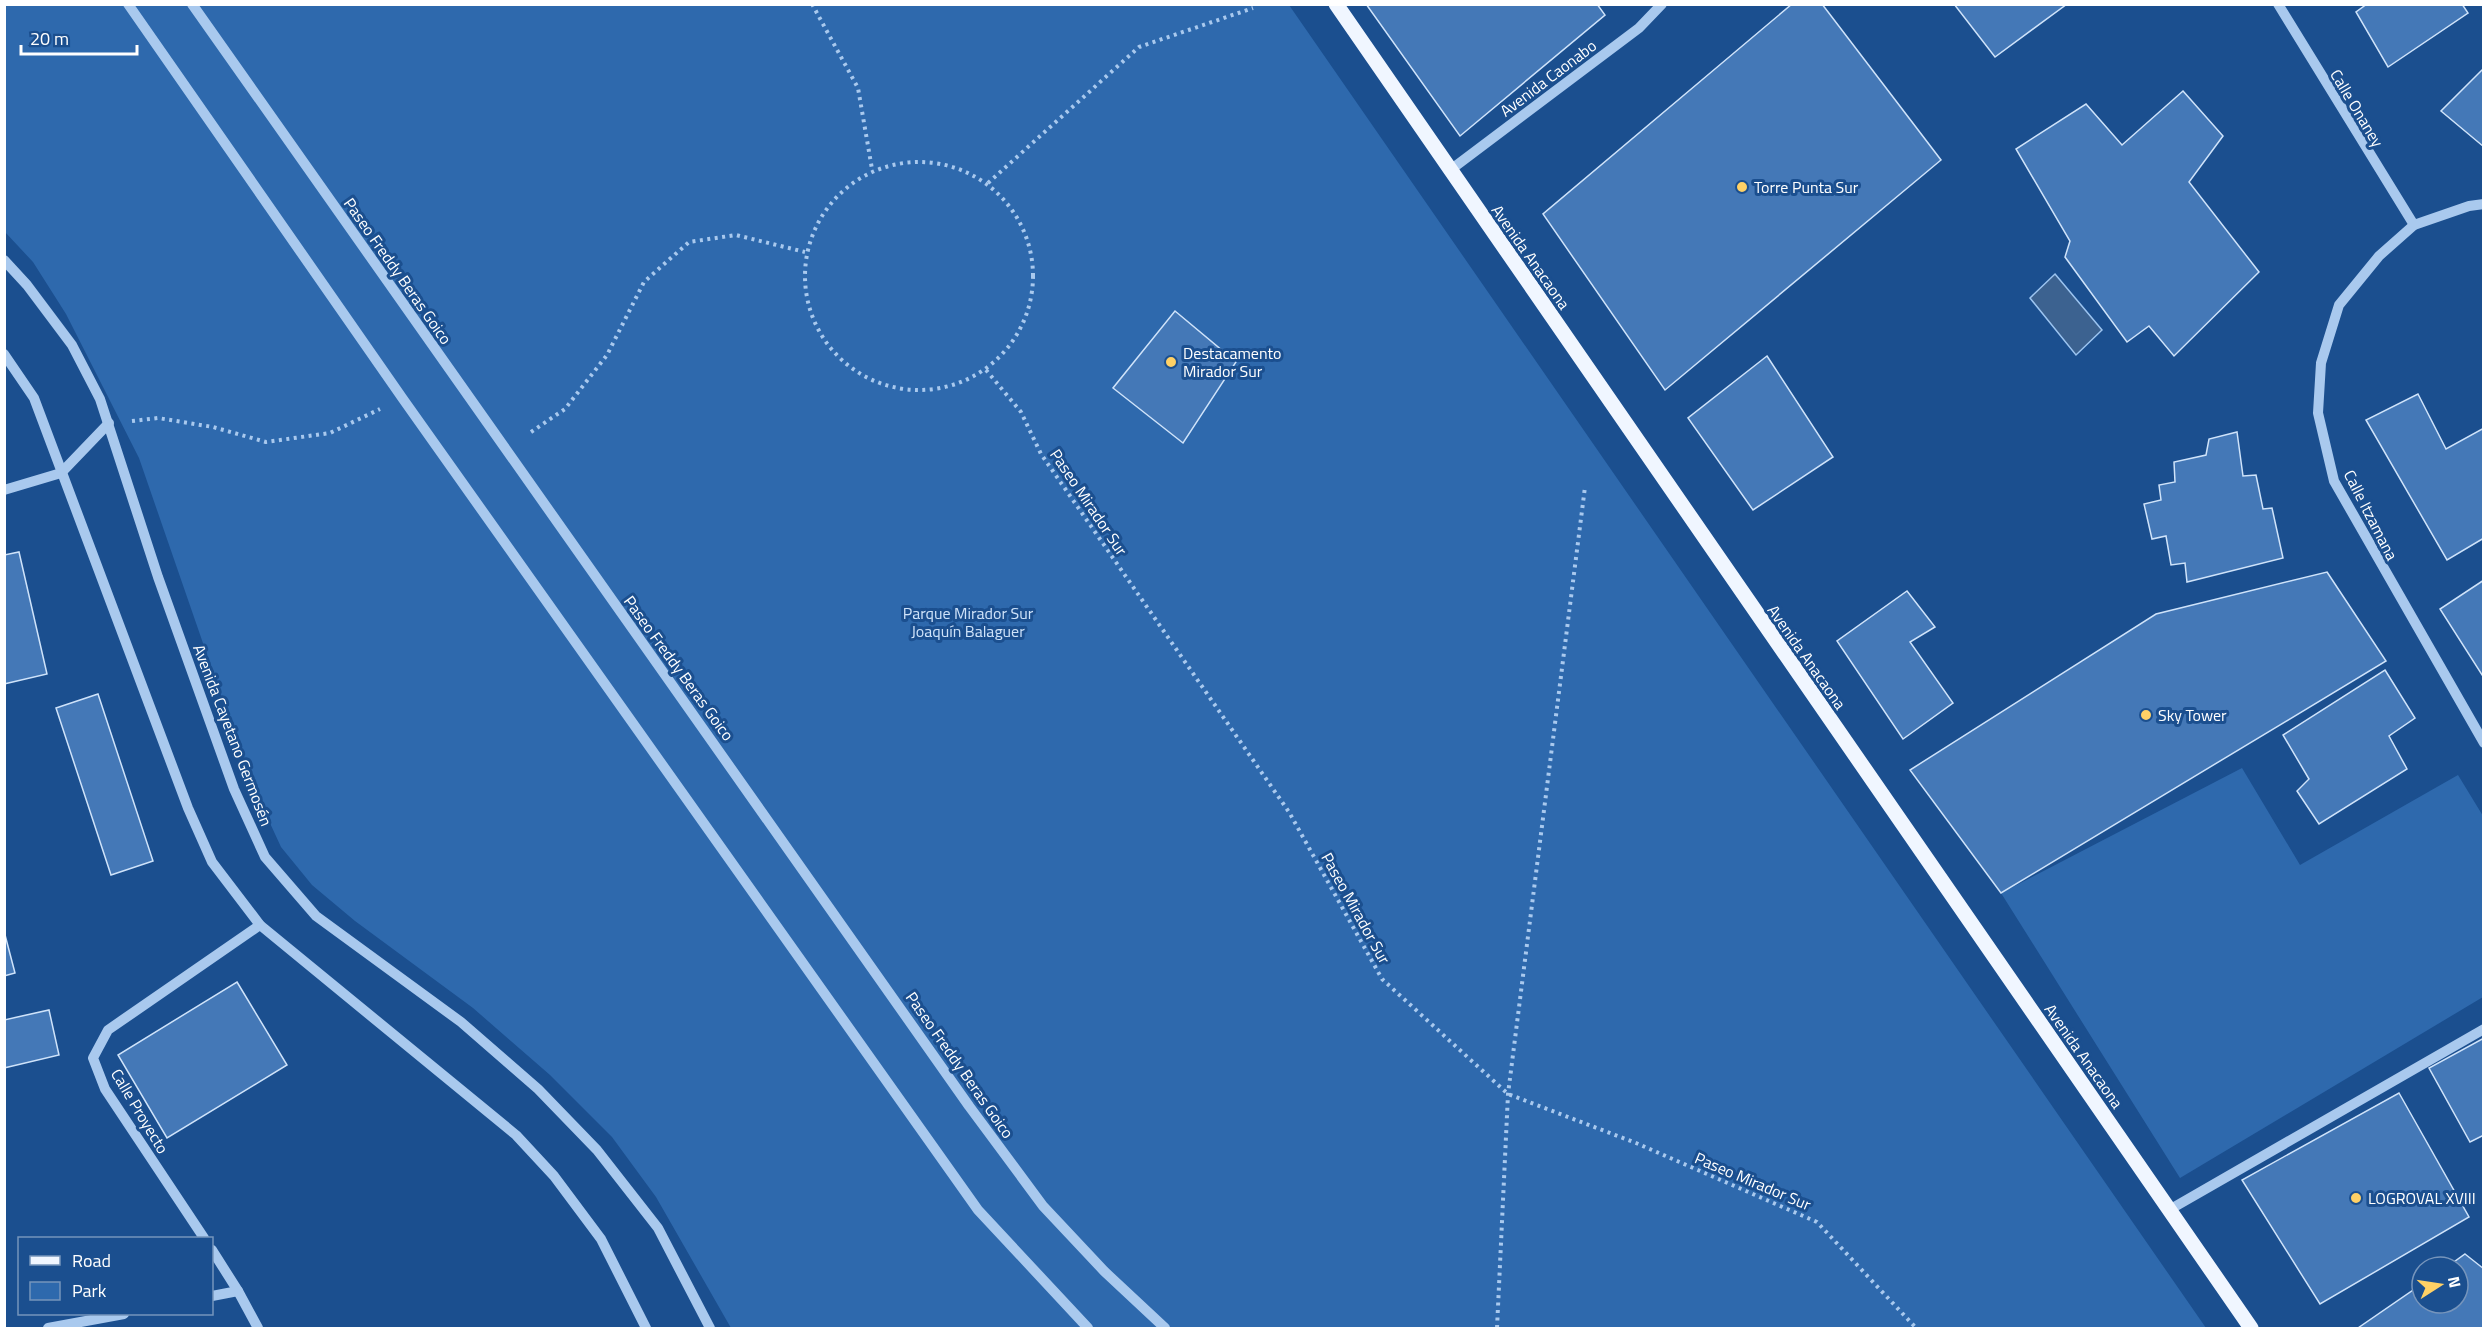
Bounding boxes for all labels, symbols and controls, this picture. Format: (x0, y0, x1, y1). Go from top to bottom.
scale bar (21, 18, 136, 56)
text: 20 m (30, 25, 69, 52)
street label: Avenida Caonabo (1495, 34, 1601, 122)
street label: Calle Onaney (2324, 64, 2390, 152)
place label: Torre Punta Sur (1754, 175, 1859, 199)
marker: Torre Punta Sur (1735, 180, 1749, 194)
street label: Paseo Freddy Beras Goico (338, 193, 458, 349)
street label: Avenida Anacaona (1486, 200, 1576, 314)
place label: Destacamento Mirador Sur (1183, 341, 1282, 383)
marker: Destacamento Mirador Sur (1164, 355, 1178, 369)
street label: Paseo Mirador Sur (1044, 444, 1134, 561)
street label: Calle Itzamana (2338, 466, 2404, 564)
street label: Paseo Freddy Beras Goico (618, 590, 740, 746)
street label: Avenida Anacaona (1762, 600, 1852, 714)
park label: Parque Mirador Sur Joaquín Balaguer (903, 601, 1034, 643)
street label: Avenida Cayetano Germosén (187, 641, 279, 829)
place label: Sky Tower (2158, 703, 2227, 727)
marker: Sky Tower (2139, 708, 2153, 722)
street label: Paseo Mirador Sur (1315, 848, 1397, 968)
street label: Paseo Freddy Beras Goico (900, 987, 1020, 1143)
street label: Avenida Anacaona (2039, 999, 2129, 1113)
street label: Calle Proyecto (105, 1064, 175, 1158)
street label: Paseo Mirador Sur (1691, 1146, 1815, 1216)
place label: LOGROVAL XVIII (2368, 1186, 2476, 1210)
marker: LOGROVAL XVIII (2349, 1191, 2363, 1205)
legend (18, 1237, 213, 1315)
text: Road (72, 1247, 111, 1274)
north arrow (2410, 1255, 2470, 1315)
text: N (2442, 1274, 2468, 1290)
text: Park (72, 1277, 107, 1304)

